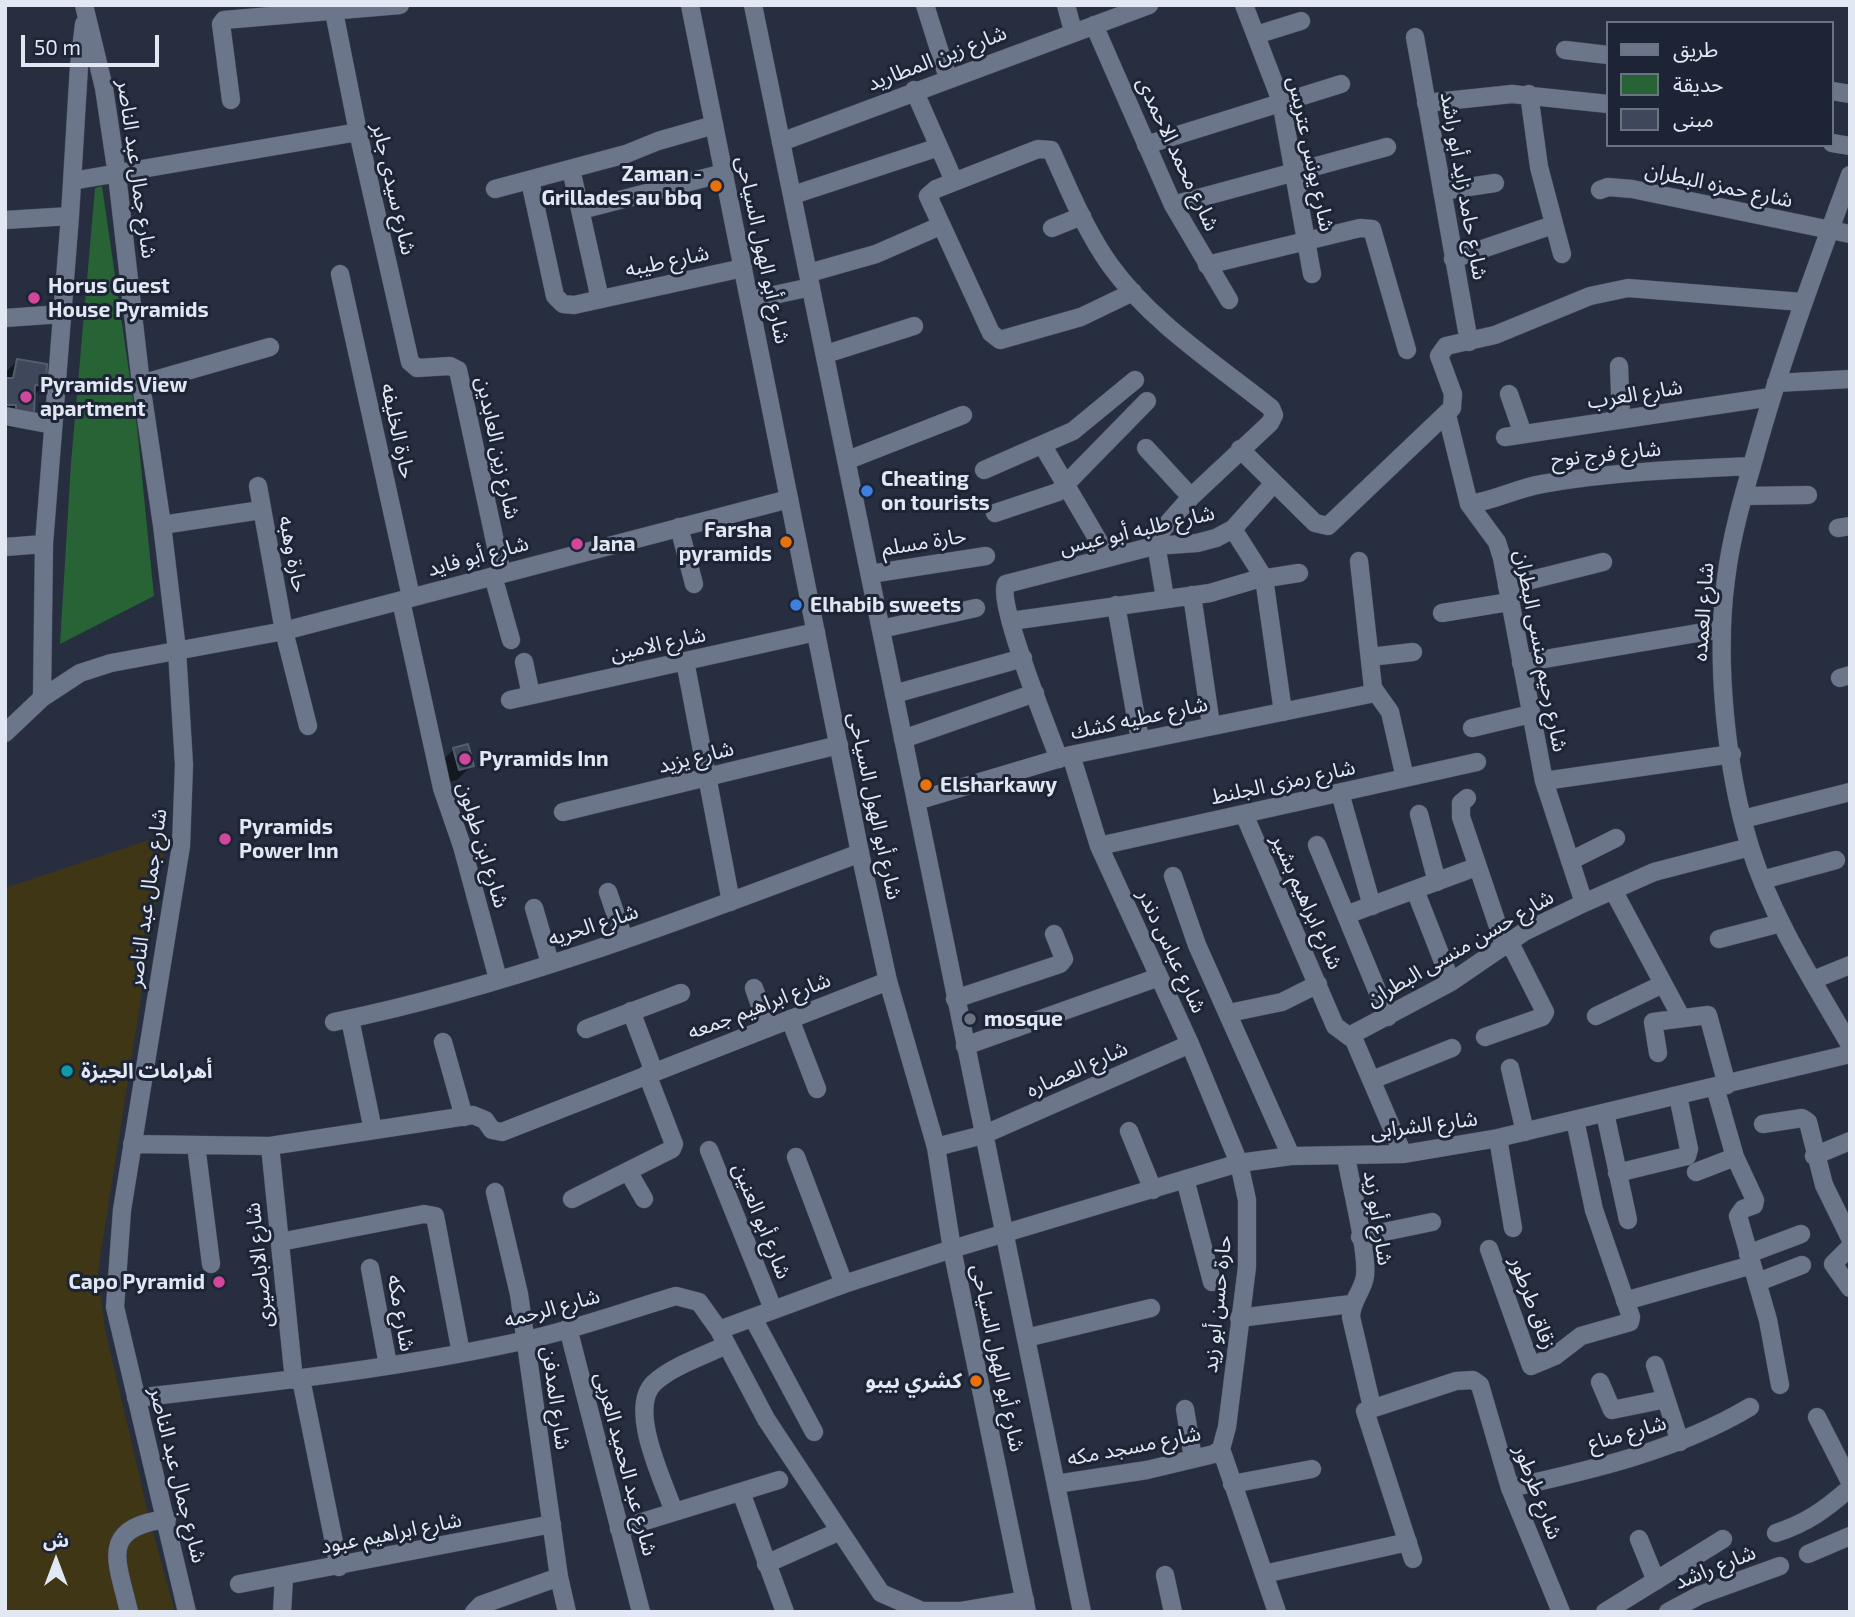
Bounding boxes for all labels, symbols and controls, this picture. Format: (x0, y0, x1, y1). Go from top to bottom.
street label: شارع زين المطاريد (864, 20, 1010, 96)
scale bar (24, 21, 163, 65)
legend (1606, 21, 1834, 147)
text: 50 m (34, 34, 81, 59)
text: طريق (1673, 36, 1718, 61)
text: حديقة (1673, 71, 1723, 96)
street label: شارع محمد الاحمدى (1131, 73, 1225, 235)
street label: شارع يونس عتريس (1282, 74, 1340, 234)
street label: شارع جمال عبد الناصر (112, 78, 162, 260)
street label: شارع حامد زايد أبو راشد (1435, 90, 1493, 282)
text: مبنى (1673, 106, 1714, 131)
street label: شارع سيدى جابر (367, 121, 421, 257)
street label: شارع أبو الهول السياحى (731, 154, 795, 346)
street label: شارع حمزه البطران (1643, 157, 1795, 213)
place label: Zaman - Grillades au bbq (541, 161, 702, 211)
marker: Zaman - Grillades au bbq (708, 178, 724, 194)
street label: شارع طيبه (623, 240, 711, 282)
place label: Horus Guest House Pyramids (48, 273, 209, 323)
marker: Horus Guest House Pyramids (26, 290, 42, 306)
place label: Pyramids View apartment (40, 372, 187, 422)
street label: شارع العرب (1586, 374, 1684, 414)
street label: شارع زين العابدين (471, 375, 525, 521)
street label: حارة الخليفه (376, 381, 420, 481)
marker: Pyramids View apartment (18, 389, 34, 405)
street label: شارع فرج نوح (1550, 436, 1662, 472)
place label: Cheating on tourists (881, 466, 990, 516)
marker: Cheating on tourists (859, 483, 875, 499)
street label: شارع طلبه أبو عيس (1057, 500, 1217, 560)
street label: حارة وهبه (273, 514, 313, 594)
place label: Farsha pyramids (679, 517, 772, 567)
street label: حارة مسلم (880, 523, 968, 561)
street label: شارع أبو فايد (425, 530, 531, 582)
place label: Jana (591, 531, 635, 557)
marker: Farsha pyramids (778, 534, 794, 550)
marker: Jana (569, 536, 585, 552)
street label: شارع رحيم منسى البطران (1509, 548, 1573, 754)
street label: شارع العمده (1687, 562, 1719, 662)
place label: Elhabib sweets (810, 592, 961, 618)
marker: Elhabib sweets (788, 597, 804, 613)
street label: شارع الامين (608, 622, 708, 666)
street label: شارع عطيه كشك (1068, 691, 1210, 745)
street label: شارع أبو الهول السياحى (843, 710, 907, 902)
street label: شارع يزيد (656, 735, 736, 779)
place label: Pyramids Inn (479, 746, 609, 772)
marker: Pyramids Inn (457, 751, 473, 767)
street label: شارع رمزى الجلنط (1208, 754, 1358, 810)
place label: Elsharkawy (940, 772, 1057, 798)
marker: Elsharkawy (918, 777, 934, 793)
street label: شارع ابن طولون (452, 779, 514, 911)
street label: شارع جمال عبد الناصر (122, 807, 172, 989)
place label: Pyramids Power Inn (239, 814, 339, 864)
marker: Pyramids Power Inn (217, 831, 233, 847)
street label: شارع ابراهيم بشير (1266, 831, 1348, 973)
street label: شارع حسن منسى البطران (1362, 884, 1558, 1012)
street label: شارع عباس دندر (1132, 885, 1212, 1017)
street label: شارع الحريه (545, 899, 641, 951)
street label: شارع ابراهيم جمعه (684, 967, 834, 1045)
place label: mosque (984, 1006, 1063, 1032)
marker: mosque (962, 1011, 978, 1027)
street label: شارع العصاره (1022, 1035, 1132, 1103)
place label: أهرامات الجيزة (81, 1058, 213, 1084)
marker: أهرامات الجيزة (59, 1063, 75, 1079)
street label: شارع الشرابى (1369, 1106, 1479, 1144)
street label: شارع أبو العنين (727, 1159, 797, 1283)
street label: شارع أبو زيد (1358, 1169, 1398, 1267)
street label: شارع الاباصيرى (240, 1201, 278, 1329)
street label: حارة حسن أبو زيد (1197, 1234, 1237, 1374)
street label: زقاق طرطور (1505, 1253, 1561, 1353)
street label: شارع أبو الهول السياحى (966, 1262, 1030, 1454)
place label: Capo Pyramid (69, 1269, 205, 1295)
street label: شارع مكه (382, 1273, 420, 1353)
marker: Capo Pyramid (211, 1274, 227, 1290)
street label: شارع الرحمه (501, 1283, 603, 1333)
street label: شارع المدفن (536, 1345, 576, 1451)
place label: كشري بيبو (866, 1368, 962, 1394)
street label: شارع عبد الحميد العربى (589, 1369, 663, 1559)
marker: كشري بيبو (968, 1373, 984, 1389)
street label: شارع جمال عبد الناصر (144, 1385, 212, 1565)
street label: شارع مناع (1585, 1410, 1669, 1456)
street label: شارع مسجد مكه (1065, 1421, 1203, 1471)
street label: شارع طرطور (1508, 1441, 1568, 1543)
street label: شارع ابراهيم عبود (318, 1507, 464, 1559)
north arrow (21, 1526, 91, 1596)
text: ش (43, 1528, 69, 1551)
street label: شارع راشد (1671, 1539, 1759, 1595)

